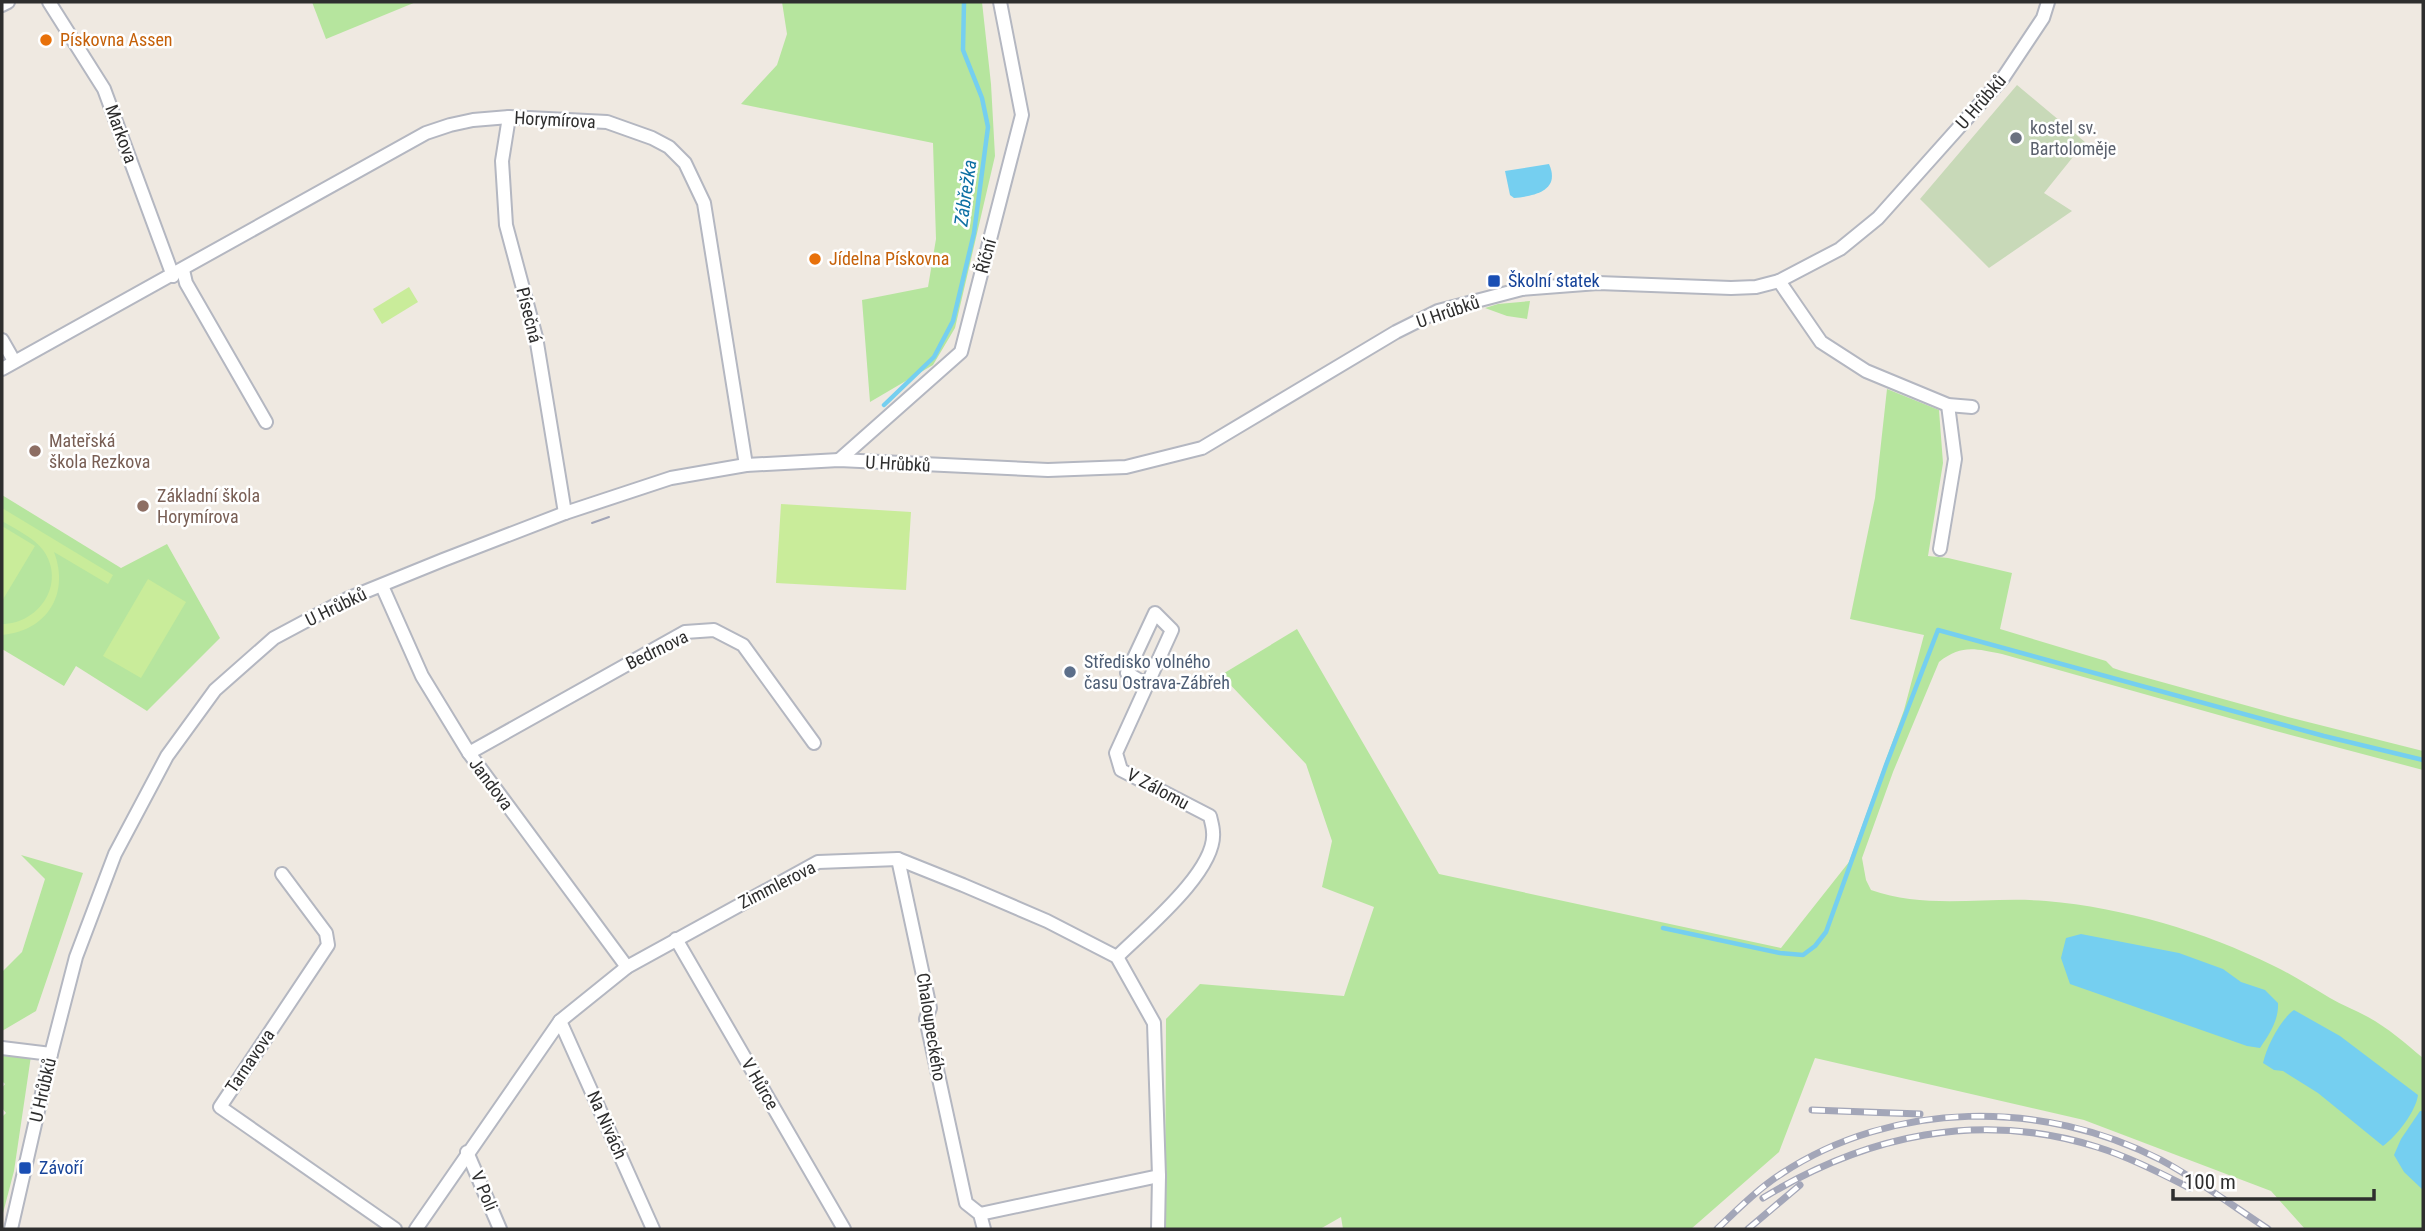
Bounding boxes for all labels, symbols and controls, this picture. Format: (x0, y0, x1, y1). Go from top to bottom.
place label: Pískovna Assen (60, 29, 173, 50)
marker: Pískovna Assen (38, 32, 54, 48)
street label: U Hrůbků (1951, 70, 2010, 133)
street label: Markova (101, 102, 142, 166)
street label: Horymírova (514, 107, 596, 132)
place label: kostel sv. Bartoloměje (2030, 117, 2116, 159)
marker: kostel sv. Bartoloměje (2008, 130, 2024, 146)
water label: Zábřežka (949, 158, 982, 229)
street label: Říční (971, 235, 1000, 276)
place label: Jídelna Pískovna (829, 248, 949, 269)
marker: Jídelna Pískovna (807, 251, 823, 267)
place label: Školní statek (1508, 270, 1600, 291)
marker: Školní statek (1486, 273, 1502, 289)
street label: Písečná (512, 285, 547, 345)
street label: U Hrůbků (1414, 291, 1482, 332)
place label: Mateřská škola Rezkova (49, 430, 150, 472)
marker: Mateřská škola Rezkova (27, 443, 43, 459)
street label: U Hrůbků (865, 451, 931, 476)
place label: Základní škola Horymírova (157, 485, 260, 527)
marker: Základní škola Horymírova (135, 498, 151, 514)
street label: U Hrůbků (302, 583, 370, 630)
street label: Bedrnova (622, 626, 691, 674)
place label: Středisko volného času Ostrava-Zábřeh (1084, 651, 1230, 693)
marker: Středisko volného času Ostrava-Zábřeh (1062, 664, 1078, 680)
street label: Jandova (465, 753, 518, 814)
street label: V Zálomu (1123, 763, 1193, 814)
street label: Zimmlerova (735, 856, 819, 913)
street label: Chaloupeckého (913, 971, 950, 1082)
street label: Tarnavova (221, 1025, 279, 1097)
street label: V Hůrce (737, 1054, 784, 1113)
street label: U Hrůbků (25, 1056, 60, 1124)
street label: Na Nivách (583, 1087, 632, 1162)
place label: Závoří (39, 1157, 84, 1178)
scale bar (2173, 1158, 2374, 1202)
marker: Závoří (17, 1160, 33, 1176)
street label: V Poli (467, 1168, 502, 1214)
text: 100 m (2184, 1170, 2236, 1194)

